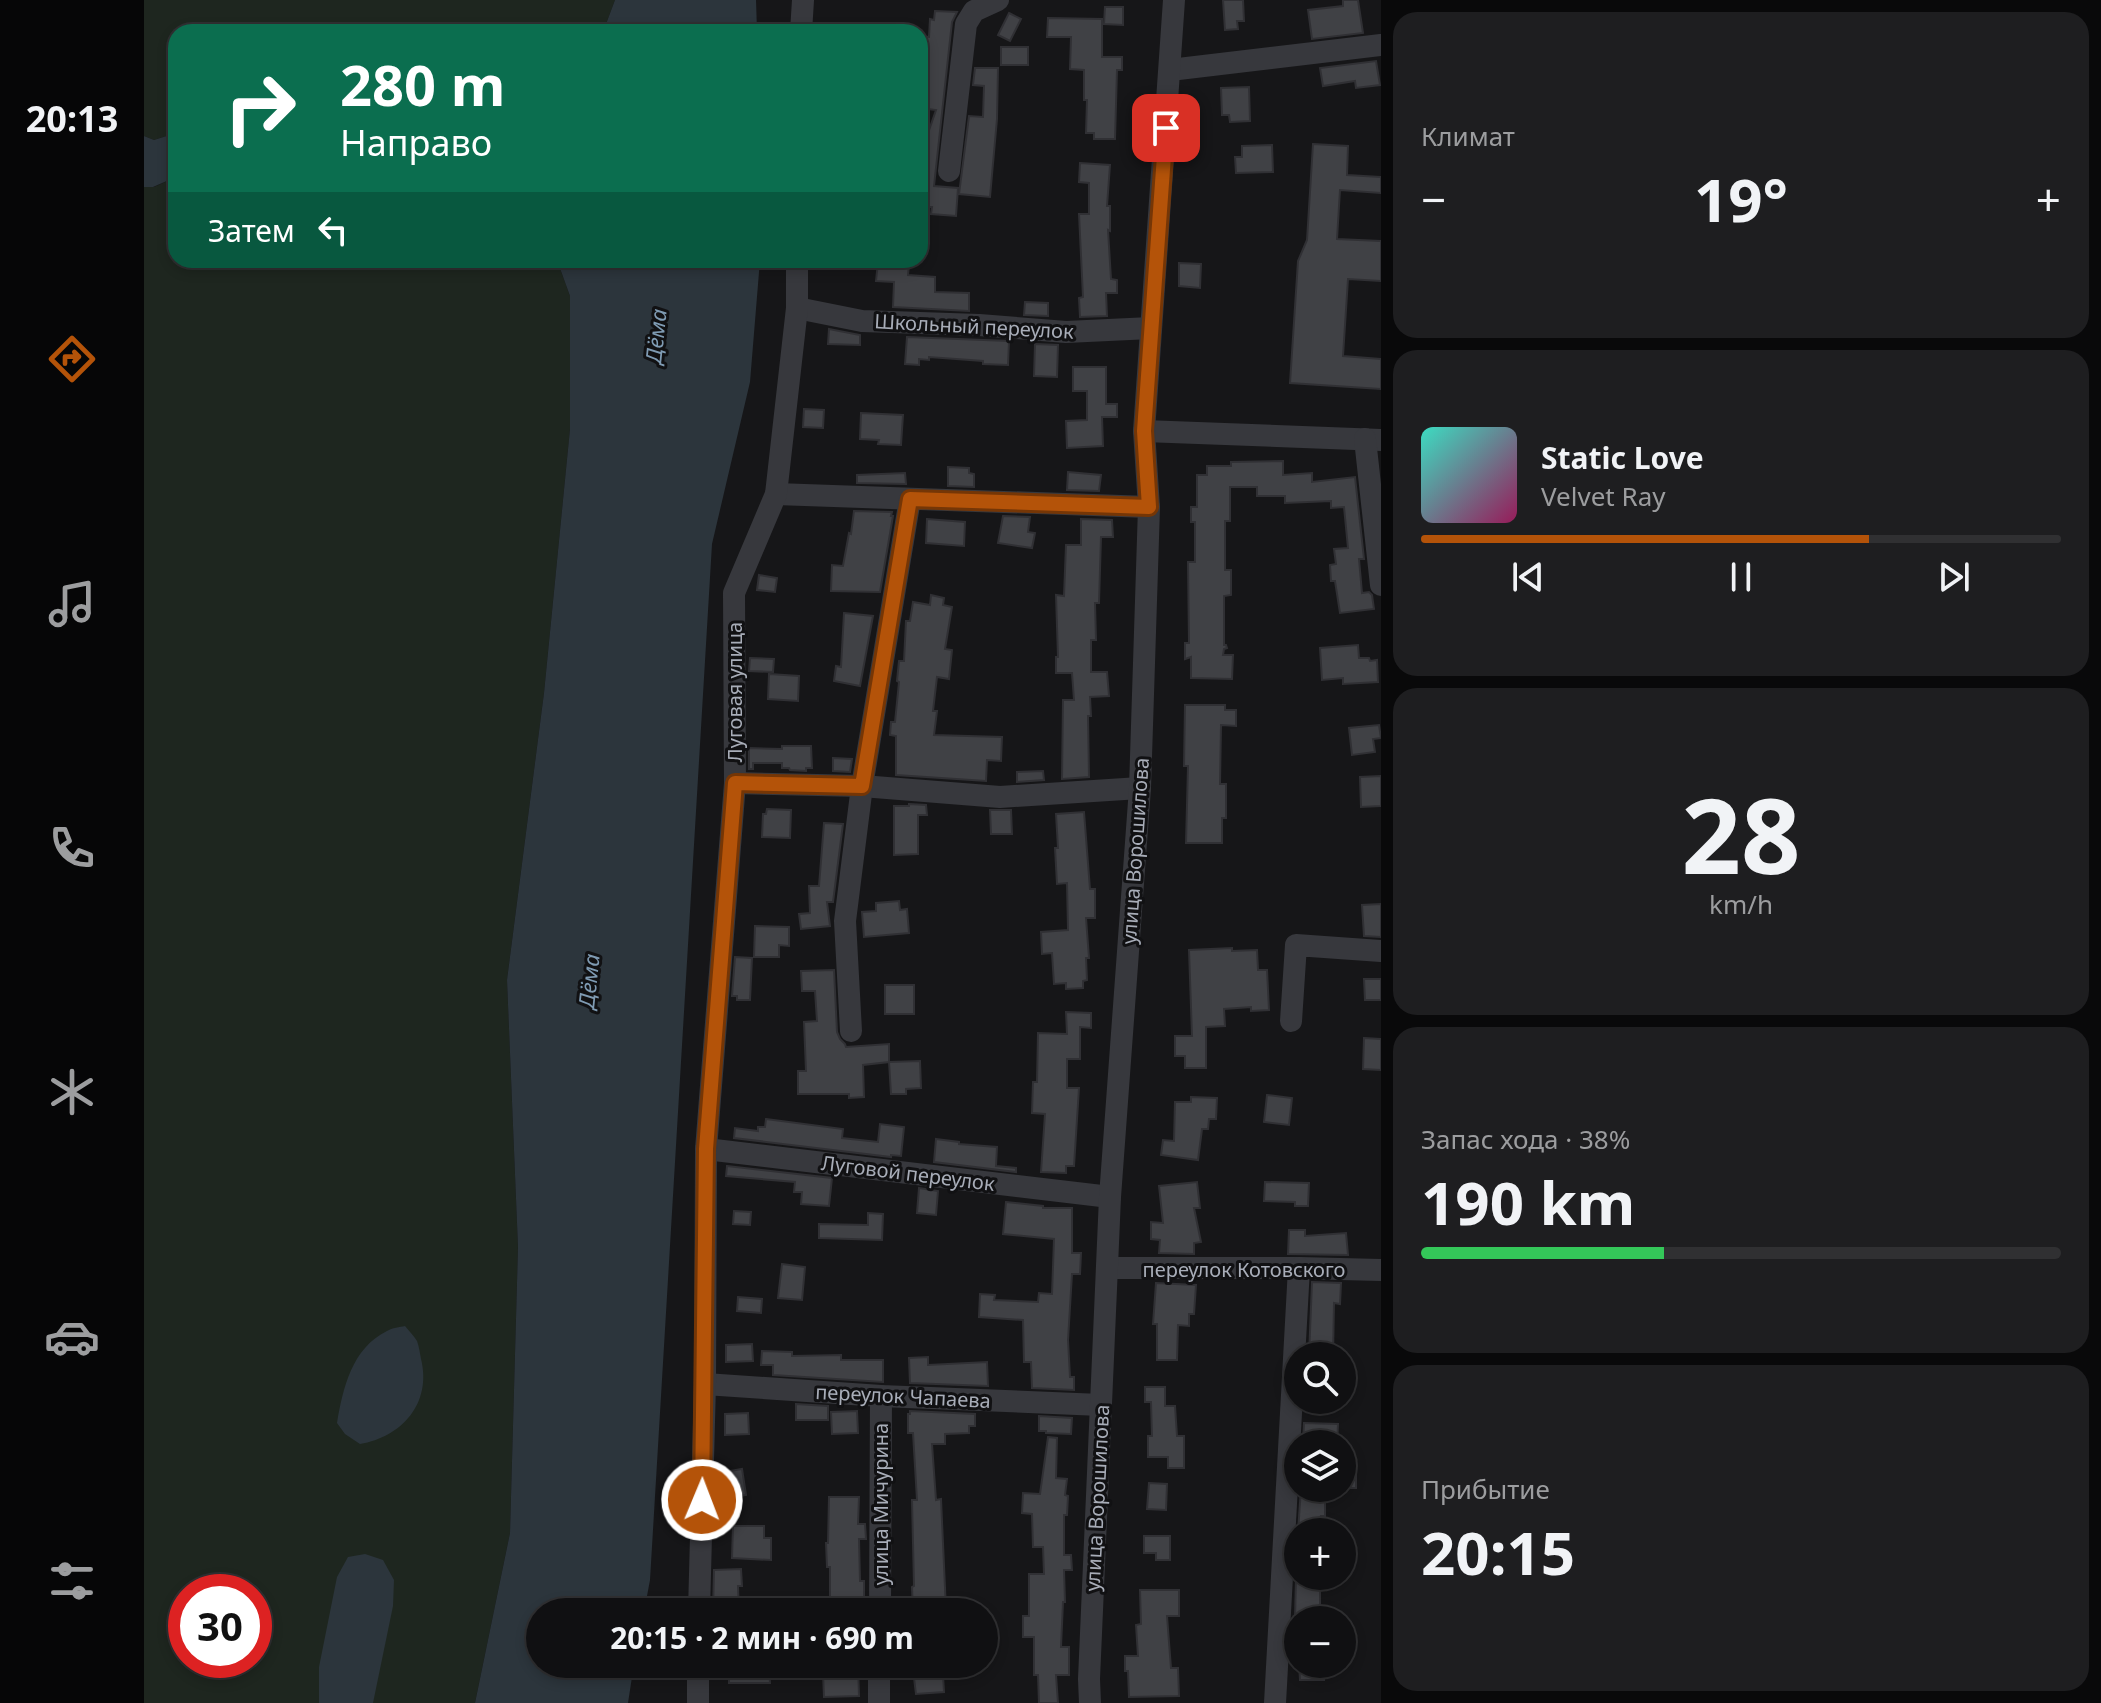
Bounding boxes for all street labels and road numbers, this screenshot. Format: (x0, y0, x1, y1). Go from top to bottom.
street label: Школьный переулок (874, 307, 1075, 345)
street label: Луговая улица (721, 622, 748, 762)
street label: улица Ворошилова (1115, 757, 1155, 945)
street label: Луговой переулок (820, 1149, 997, 1197)
street label: переулок Котовского (1143, 1256, 1345, 1283)
street label: переулок Чапаева (815, 1378, 991, 1414)
street label: улица Ворошилова (1079, 1404, 1115, 1592)
street label: улица Мичурина (867, 1423, 894, 1585)

